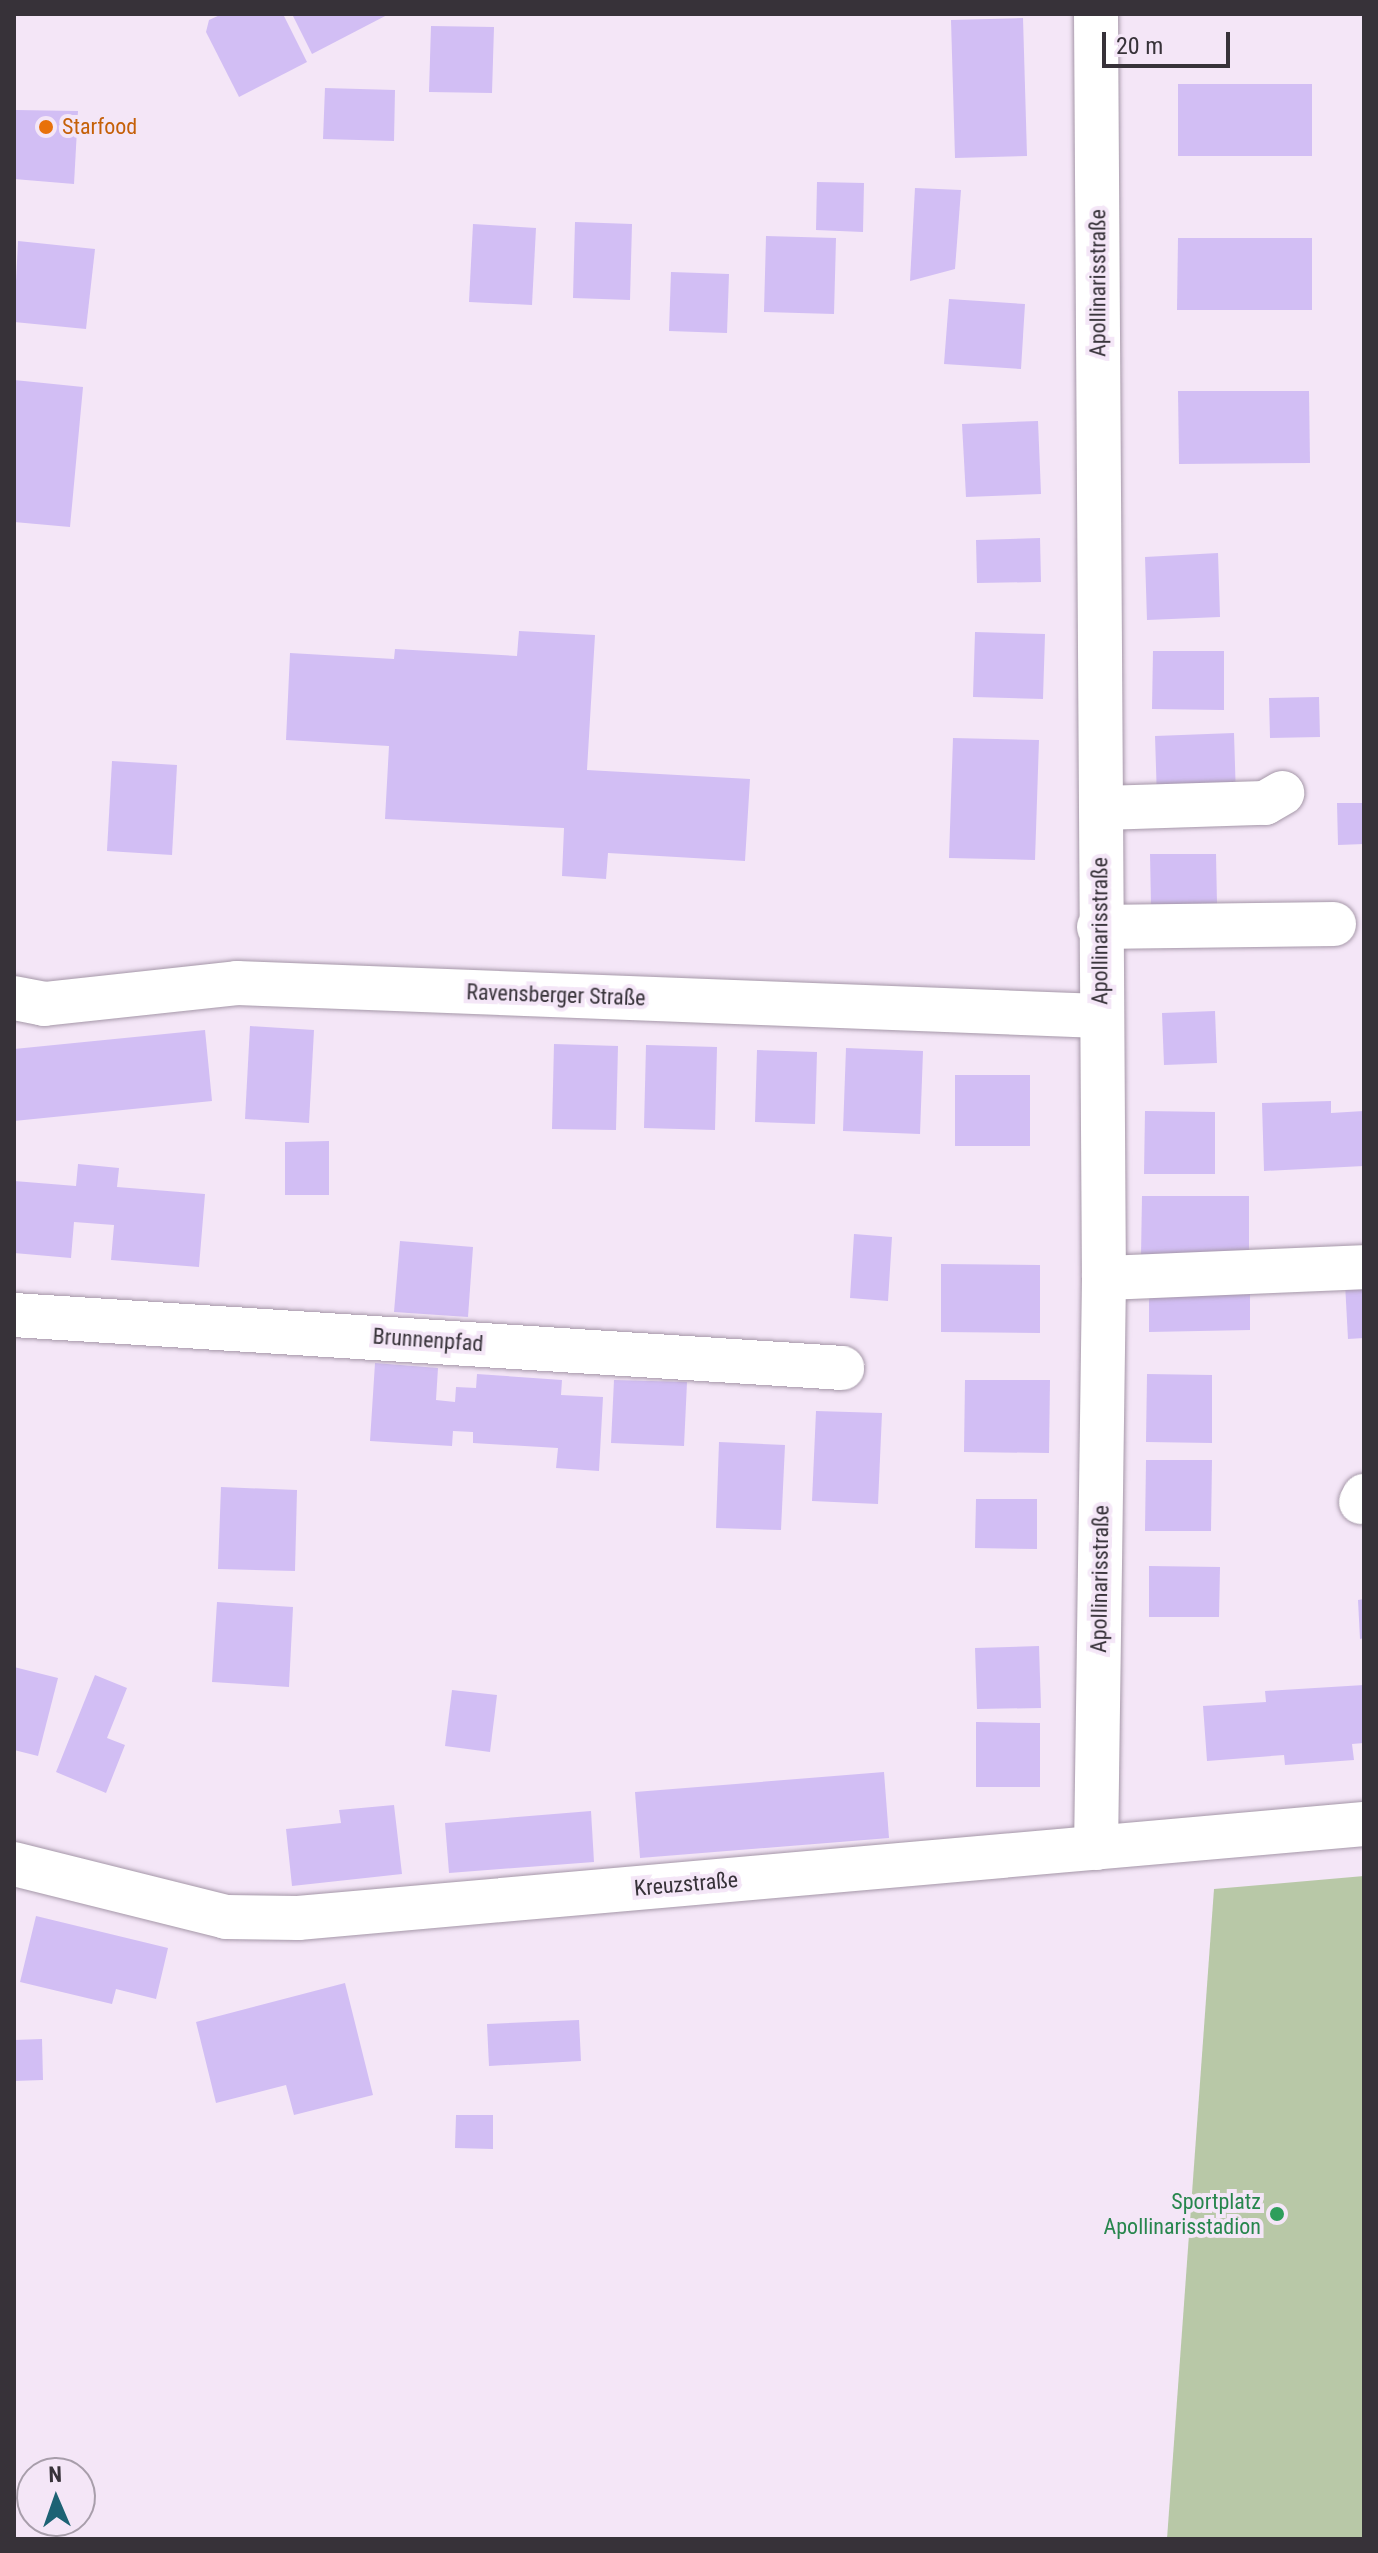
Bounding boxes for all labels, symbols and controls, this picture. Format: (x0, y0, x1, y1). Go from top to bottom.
scale bar (1106, 16, 1234, 66)
text: 20 m (1116, 32, 1163, 60)
place label: Starfood (62, 114, 137, 140)
marker: Starfood (37, 118, 55, 136)
street label: Apollinarisstraße (1085, 209, 1111, 357)
street label: Apollinarisstraße (1087, 857, 1113, 1005)
street label: Ravensberger Straße (466, 979, 646, 1011)
street label: Brunnenpfad (372, 1323, 484, 1357)
street label: Apollinarisstraße (1086, 1505, 1114, 1653)
street label: Kreuzstraße (633, 1866, 739, 1902)
place label: Sportplatz Apollinarisstadion (1104, 2188, 1261, 2240)
marker: Sportplatz Apollinarisstadion (1268, 2205, 1286, 2223)
north arrow (16, 2457, 96, 2537)
text: N (48, 2462, 62, 2487)

